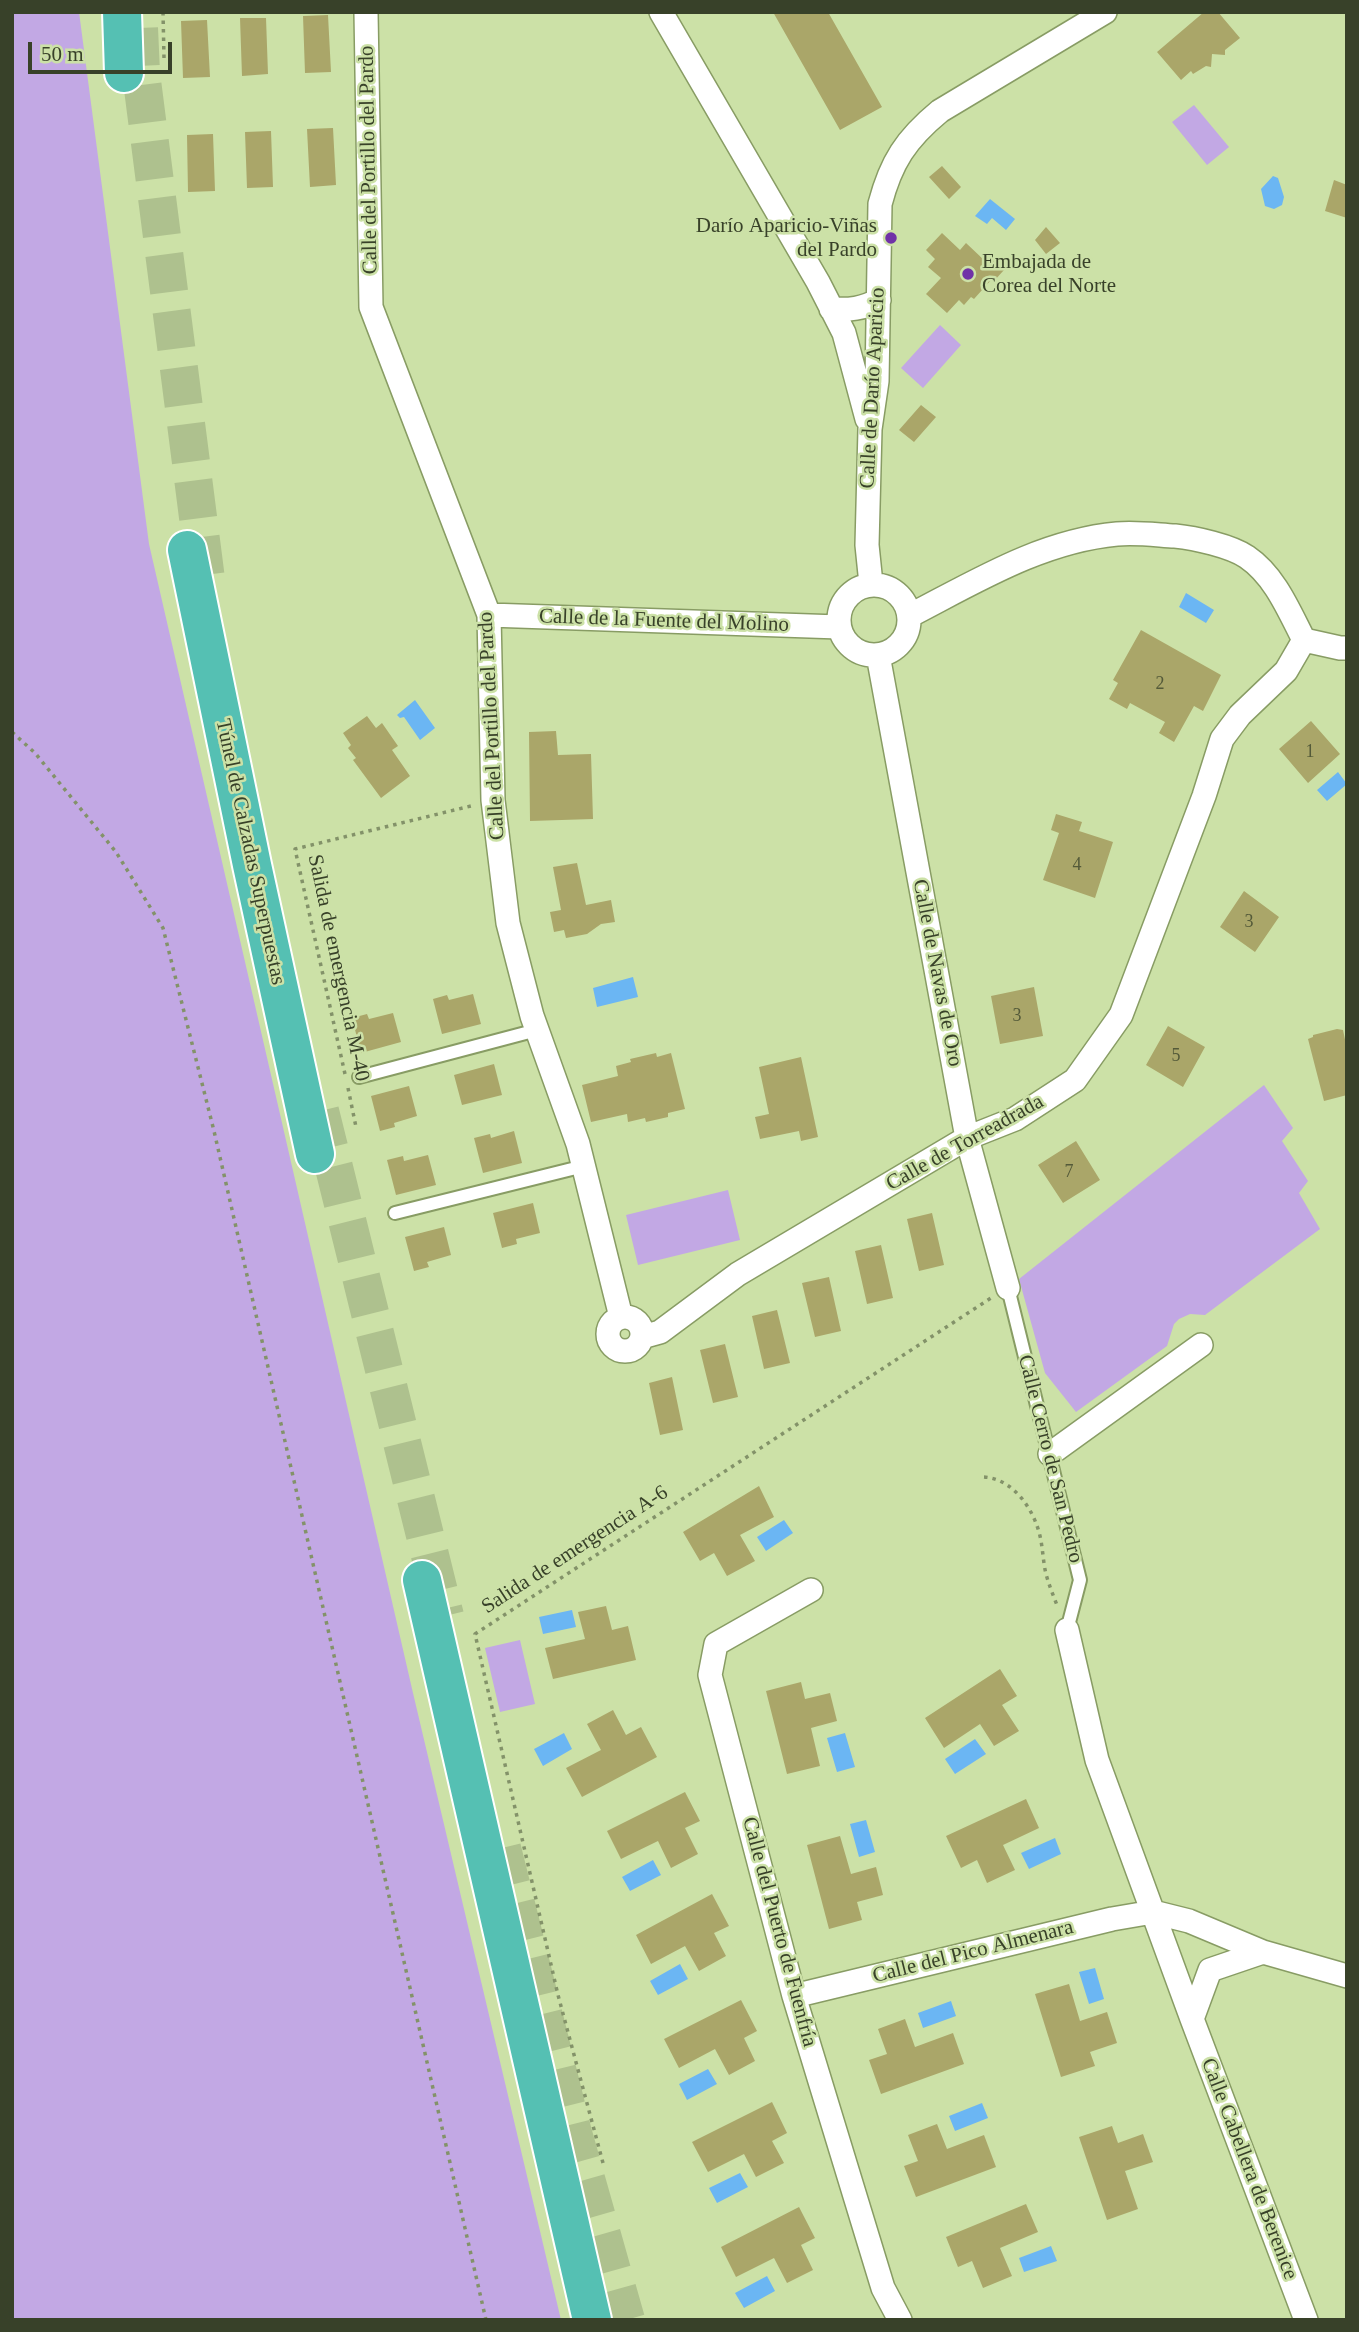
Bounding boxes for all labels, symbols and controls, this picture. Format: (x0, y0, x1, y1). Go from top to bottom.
scale bar (32, 28, 175, 72)
text: 50 m (41, 42, 84, 66)
street label: Calle del Portillo del Pardo (354, 45, 384, 275)
place label: Darío Aparicio-Viñas del Pardo (696, 213, 877, 263)
marker: Darío Aparicio-Viñas del Pardo (883, 230, 899, 246)
place label: Embajada de Corea del Norte (982, 249, 1116, 299)
marker: Embajada de Corea del Norte (960, 266, 976, 282)
street label: Calle de Darío Aparicio (855, 287, 891, 489)
street label: Calle de la Fuente del Molino (539, 604, 789, 638)
street label: Calle del Portillo del Pardo (473, 611, 511, 841)
house number: 2 (1156, 673, 1164, 695)
street label: Túnel de Calzadas Superpuestas (209, 717, 291, 987)
house number: 1 (1306, 741, 1314, 763)
street label: Salida de emergencia M-40 (302, 852, 374, 1084)
house number: 4 (1072, 854, 1082, 876)
street label: Calle de Navas de Oro (906, 877, 968, 1069)
house number: 3 (1244, 911, 1254, 933)
house number: 3 (1012, 1005, 1021, 1027)
house number: 5 (1172, 1045, 1180, 1067)
street label: Calle de Torreadrada (882, 1089, 1048, 1197)
house number: 7 (1064, 1161, 1074, 1183)
street label: Calle Cerro de San Pedro (1012, 1352, 1088, 1566)
street label: Salida de emergencia A-6 (477, 1480, 673, 1620)
street label: Calle del Puerto de Fuenfría (736, 1814, 822, 2050)
street label: Calle del Pico Almenara (870, 1915, 1076, 1989)
street label: Calle Cabellera de Berenice (1195, 2055, 1303, 2283)

